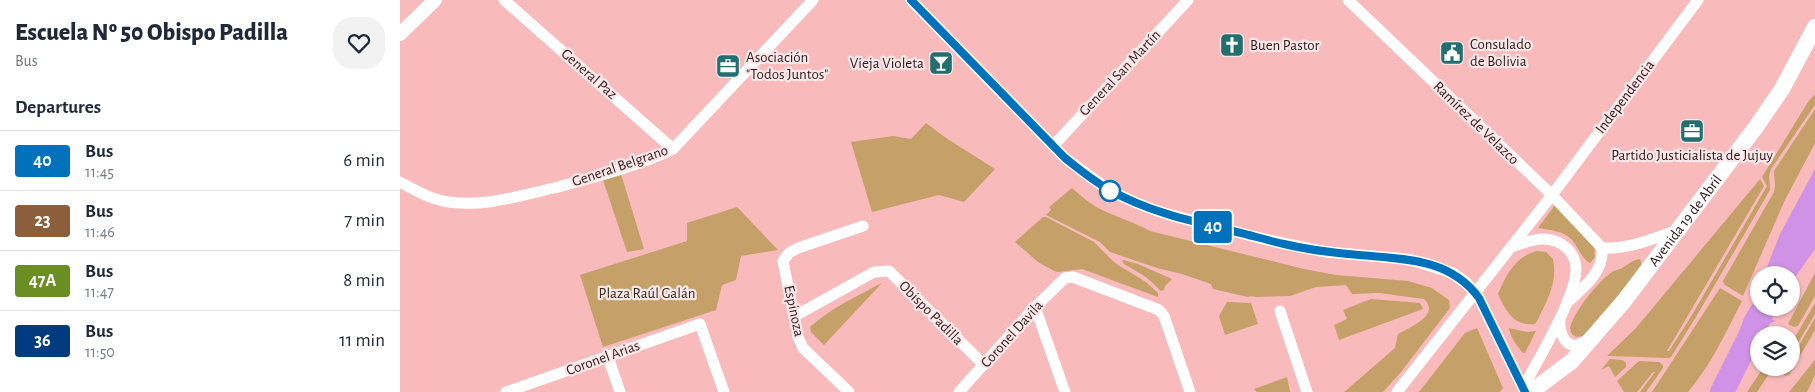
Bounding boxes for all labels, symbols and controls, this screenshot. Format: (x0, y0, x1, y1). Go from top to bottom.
button: heart (333, 17, 385, 69)
text: Escuela Nº 50 Obispo Padilla (15, 21, 288, 45)
street label: General San Martín (1077, 27, 1163, 119)
church icon: Buen Pastor (1219, 32, 1245, 58)
place label: Consulado de Bolivia (1470, 37, 1531, 69)
place label: Buen Pastor (1250, 38, 1320, 53)
public building icon: Consulado de Bolivia (1439, 40, 1465, 66)
street label: General Paz (558, 46, 620, 102)
place label: Asociación "Todos Juntos" (746, 50, 829, 82)
bar icon: Vieja Violeta (928, 50, 954, 76)
text: Bus (15, 53, 38, 69)
office icon: Asociación "Todos Juntos" (715, 53, 741, 79)
place label: Vieja Violeta (850, 56, 924, 71)
street label: Independencia (1593, 58, 1657, 136)
street label: Ramírez de Velazco (1430, 79, 1522, 167)
text: Departures (15, 98, 101, 117)
office icon: Partido Justicialista de Jujuy (1679, 118, 1705, 144)
text: Bus (85, 142, 113, 161)
street label: General Belgrano (570, 143, 670, 189)
place label: Partido Justicialista de Jujuy (1611, 148, 1773, 163)
text: 6 min (343, 151, 385, 170)
text: 40 (33, 152, 52, 170)
text: 11:45 (85, 164, 114, 180)
street label: Avenida 19 de Abril (1646, 172, 1725, 269)
unlabelled marker (1099, 180, 1121, 202)
text: Bus (85, 202, 113, 221)
text: 7 min (344, 211, 385, 230)
line badge: 40 (1190, 211, 1236, 243)
text: 23 (34, 212, 51, 230)
text: 40 (1204, 218, 1222, 236)
text: 11:46 (85, 224, 115, 240)
text: Bus (85, 262, 113, 281)
map controls (1750, 266, 1800, 376)
button: locate (1750, 266, 1800, 316)
text: 8 min (343, 271, 385, 290)
text: 47A (29, 272, 56, 290)
street label: Obispo Padilla (896, 278, 966, 348)
text: 11:47 (85, 284, 114, 300)
street label: Espinoza (781, 284, 807, 338)
park label: Plaza Raúl Galán (599, 286, 695, 301)
street label: Coronel Davila (978, 297, 1046, 370)
text: Bus (85, 322, 113, 341)
button: layers (1750, 326, 1800, 376)
text: 11 min (339, 331, 385, 350)
text: 36 (34, 332, 51, 350)
street label: Coronel Arias (564, 338, 642, 378)
text: 11:50 (85, 344, 115, 360)

